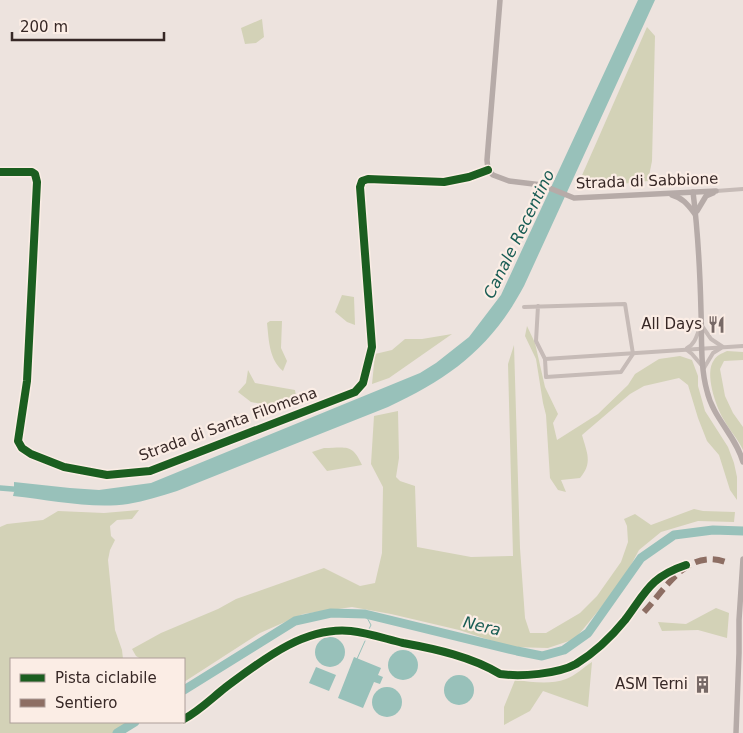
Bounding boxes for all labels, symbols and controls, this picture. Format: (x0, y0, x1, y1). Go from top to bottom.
scale bar (12, 10, 165, 42)
text: 200 m (20, 18, 68, 36)
water label: Canale Recentino (480, 166, 558, 301)
street label: Strada di Sabbione (575, 170, 719, 192)
restaurant icon: All Days (706, 314, 726, 334)
place label: All Days (641, 315, 702, 333)
street label: Strada di Santa Filomena (136, 383, 320, 465)
water label: Nera (461, 612, 503, 640)
legend (10, 658, 185, 723)
text: Pista ciclabile (55, 669, 157, 687)
building icon: ASM Terni (692, 674, 712, 694)
place label: ASM Terni (615, 675, 688, 693)
text: Sentiero (55, 694, 118, 712)

